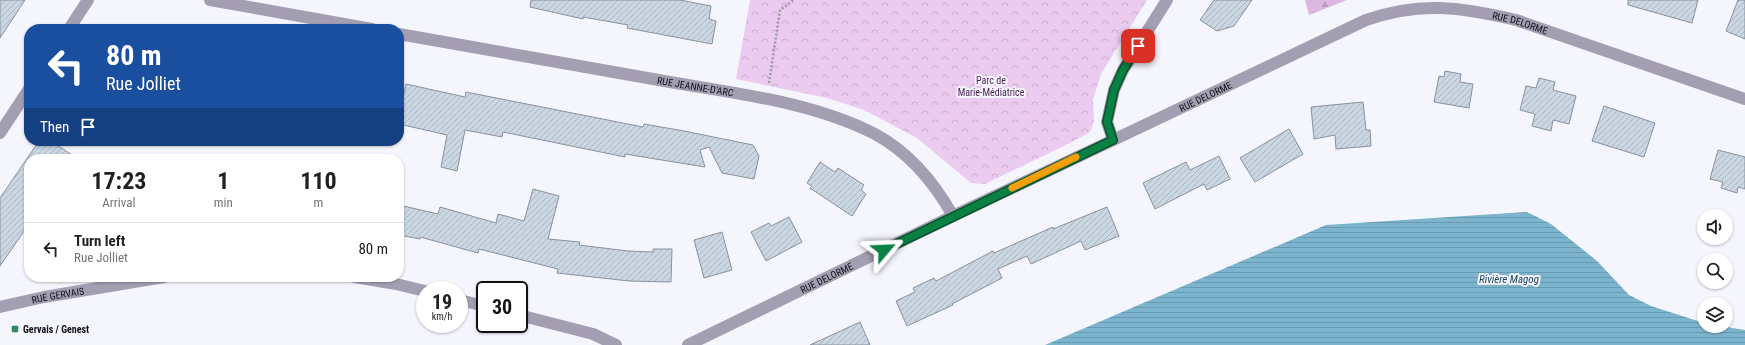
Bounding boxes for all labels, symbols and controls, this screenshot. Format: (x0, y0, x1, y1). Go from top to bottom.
street label: RUE DELORME (1491, 9, 1549, 36)
pin (1121, 29, 1155, 63)
icon: arrive (1127, 35, 1149, 57)
text: 80 m (106, 39, 162, 72)
icon: left (40, 40, 92, 92)
text: Rue Jolliet (106, 73, 181, 94)
street label: RUE JEANNE-D'ARC (656, 74, 735, 98)
park label: Parc de Marie-Médiatrice (958, 75, 1025, 98)
street label: RUE DELORME (1177, 79, 1234, 114)
icon: arrive (77, 116, 99, 138)
text: Then (40, 118, 69, 136)
text: 17:23 (91, 167, 146, 195)
text: 1 (217, 167, 229, 195)
text: 110 (300, 167, 337, 195)
text: Arrival (102, 195, 135, 210)
text: min (214, 195, 233, 210)
text: m (314, 195, 323, 210)
map controls (1697, 209, 1733, 333)
button: sound (1697, 209, 1733, 245)
position arrow (863, 229, 905, 271)
text: Turn left (74, 232, 125, 250)
icon: left (40, 238, 62, 260)
text: 80 m (358, 240, 388, 258)
text: Rue Jolliet (74, 250, 128, 265)
button: search (1697, 253, 1733, 289)
street label: RUE DELORME (798, 260, 855, 295)
water label: Rivière Magog (1479, 273, 1540, 286)
speed limit sign: 30 (476, 281, 528, 333)
street label: RUE GERVAIS (30, 285, 85, 305)
text: 19 (432, 290, 452, 314)
button: layers (1697, 297, 1733, 333)
text: km/h (432, 311, 452, 322)
marker: Gervais / Genest (10, 324, 20, 334)
place label: Gervais / Genest (23, 324, 89, 335)

